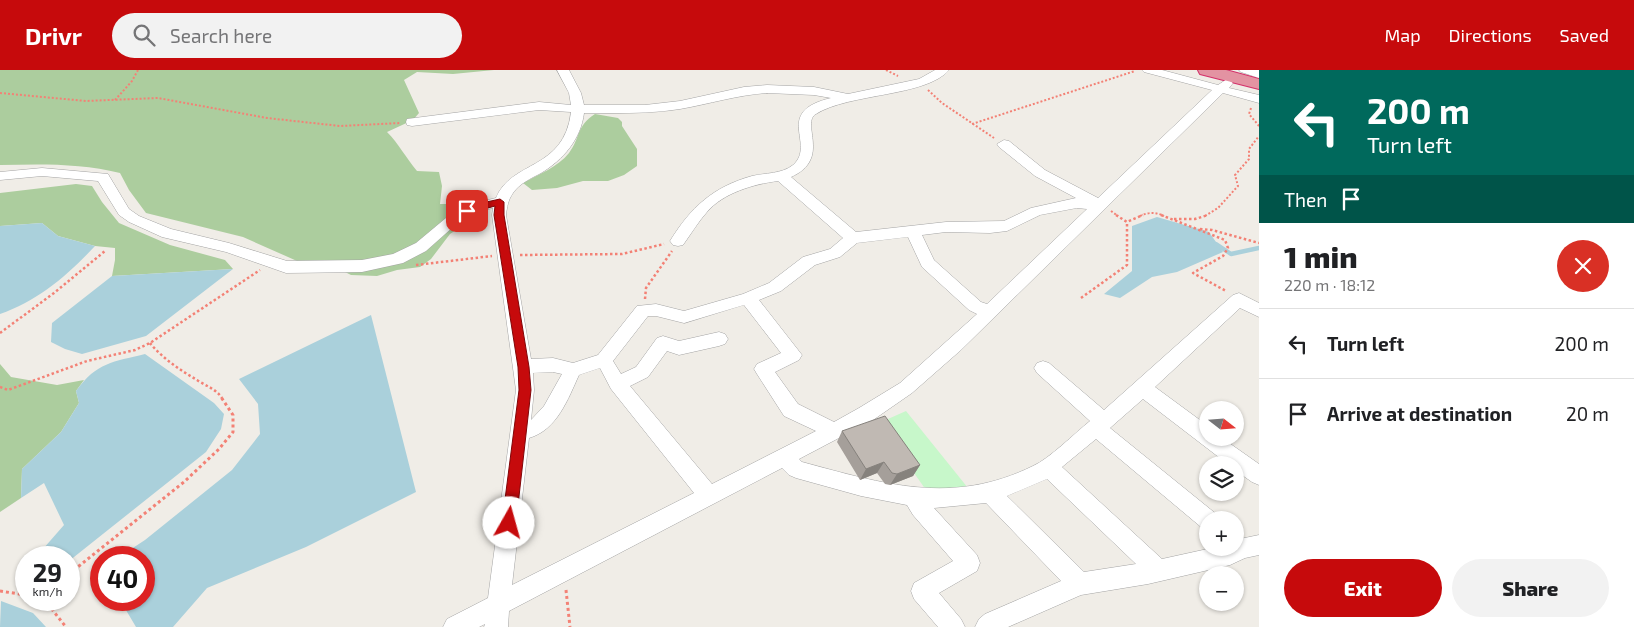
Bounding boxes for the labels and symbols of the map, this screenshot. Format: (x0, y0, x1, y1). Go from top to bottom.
pin (446, 190, 488, 232)
north arrow (1199, 401, 1244, 446)
position arrow (482, 496, 534, 548)
speed limit sign: 40 (90, 546, 155, 611)

